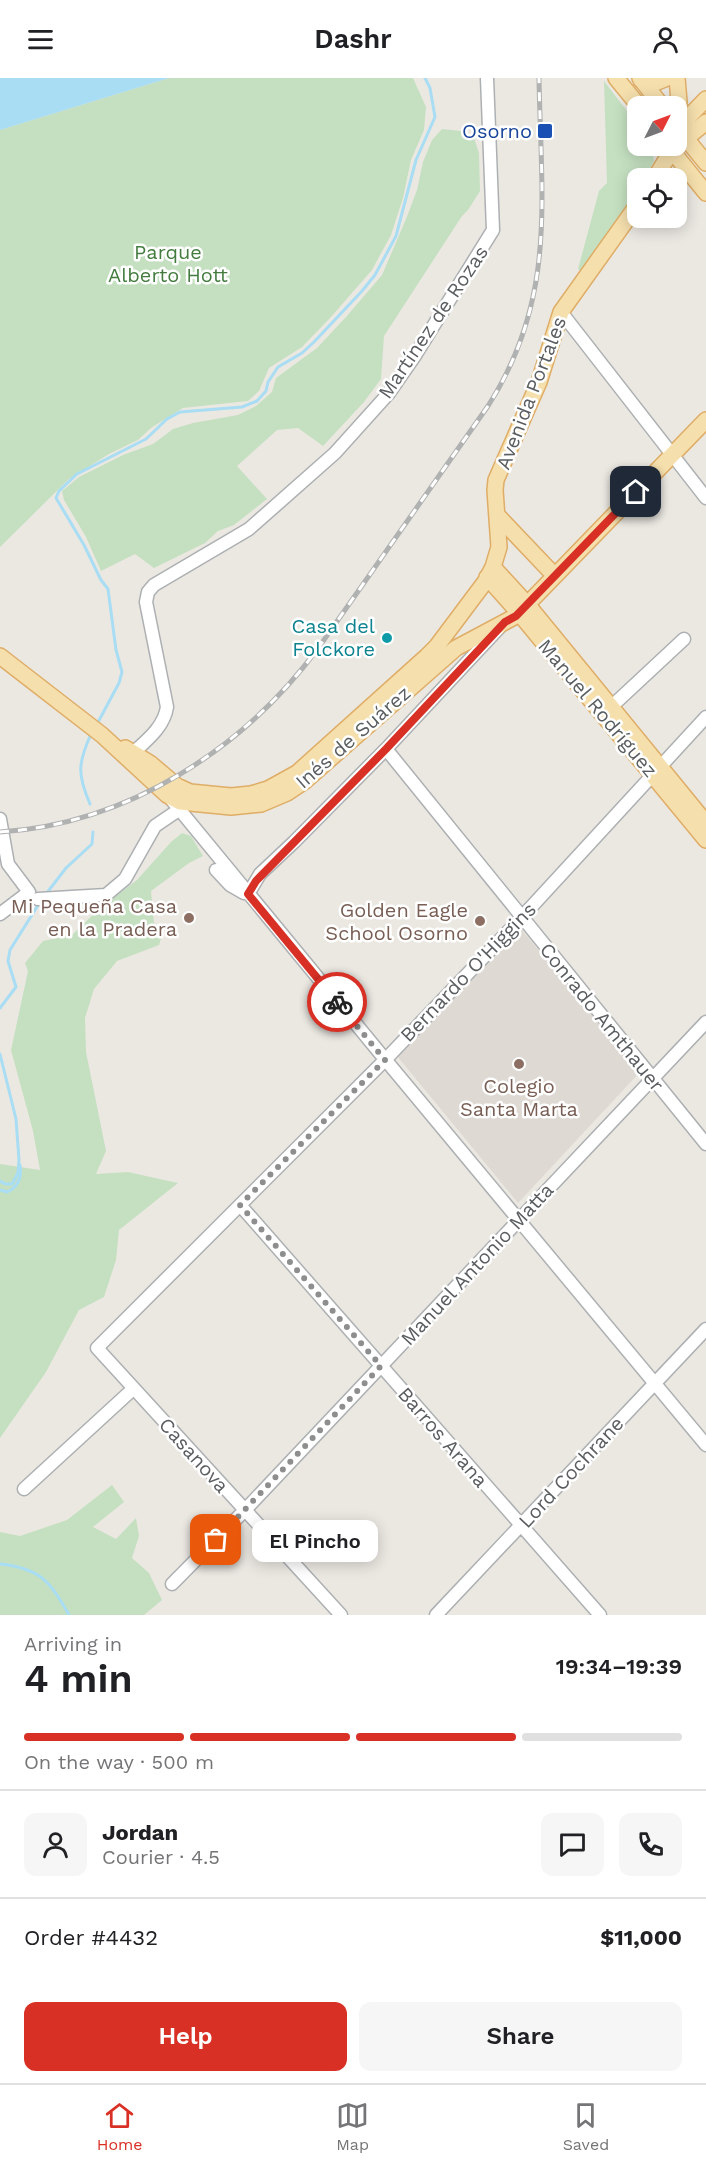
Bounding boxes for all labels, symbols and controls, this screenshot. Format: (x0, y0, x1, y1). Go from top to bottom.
icon: menu (24, 23, 57, 56)
text: Dashr (314, 23, 392, 55)
icon: person (649, 23, 682, 56)
north arrow (627, 96, 687, 156)
map controls (627, 96, 687, 228)
place label: Osorno (462, 119, 532, 143)
marker: Osorno (536, 122, 554, 140)
button: locate (627, 168, 687, 228)
park label: Parque Alberto Hott (108, 240, 229, 287)
street label: Martínez de Rozas (373, 241, 493, 403)
street label: Avenida Portales (491, 313, 571, 473)
pin (610, 466, 661, 517)
icon: home (619, 475, 652, 508)
place label: Casa del Folckore (292, 614, 375, 661)
marker: Casa del Folckore (380, 631, 394, 645)
street label: Manuel Rodríguez (533, 634, 663, 782)
street label: Inés de Suárez (291, 681, 415, 793)
place label: Mi Pequeña Casa en la Pradera (11, 894, 177, 941)
street label: Bernardo O'Higgins (395, 897, 541, 1047)
place label: Golden Eagle School Osorno (325, 898, 468, 945)
marker: Mi Pequeña Casa en la Pradera (182, 911, 196, 925)
marker: Golden Eagle School Osorno (473, 914, 487, 928)
street label: Conrado Amthauer (535, 938, 669, 1096)
courier (307, 972, 367, 1032)
icon: bike (321, 986, 354, 1019)
marker: Colegio Santa Marta (512, 1057, 526, 1071)
place label: Colegio Santa Marta (460, 1074, 578, 1121)
street label: Manuel Antonio Matta (396, 1178, 558, 1350)
street label: Barros Arana (393, 1382, 493, 1492)
street label: Lord Cochrane (513, 1411, 629, 1533)
street label: Casanova (154, 1413, 234, 1497)
pin (190, 1514, 241, 1565)
callout: El Pincho (252, 1519, 378, 1561)
icon: bag (199, 1523, 232, 1556)
text: El Pincho (269, 1529, 361, 1553)
text: Arriving in (24, 1632, 122, 1656)
text: 19:34–19:39 (556, 1654, 682, 1679)
text: 4 min (24, 1656, 133, 1701)
text: On the way · 500 m (24, 1750, 214, 1774)
button: person (24, 1813, 87, 1876)
button: chat (541, 1813, 604, 1876)
button: phone (619, 1813, 682, 1876)
text: Jordan (102, 1820, 178, 1845)
text: Courier · 4.5 (102, 1845, 220, 1869)
text: Order #4432 (24, 1925, 158, 1950)
text: $11,000 (600, 1925, 682, 1950)
button: Help (24, 2002, 347, 2071)
button: Share (359, 2002, 682, 2071)
tab: Home (97, 2099, 143, 2154)
tab: Map (336, 2099, 369, 2154)
tab: Saved (563, 2099, 609, 2154)

